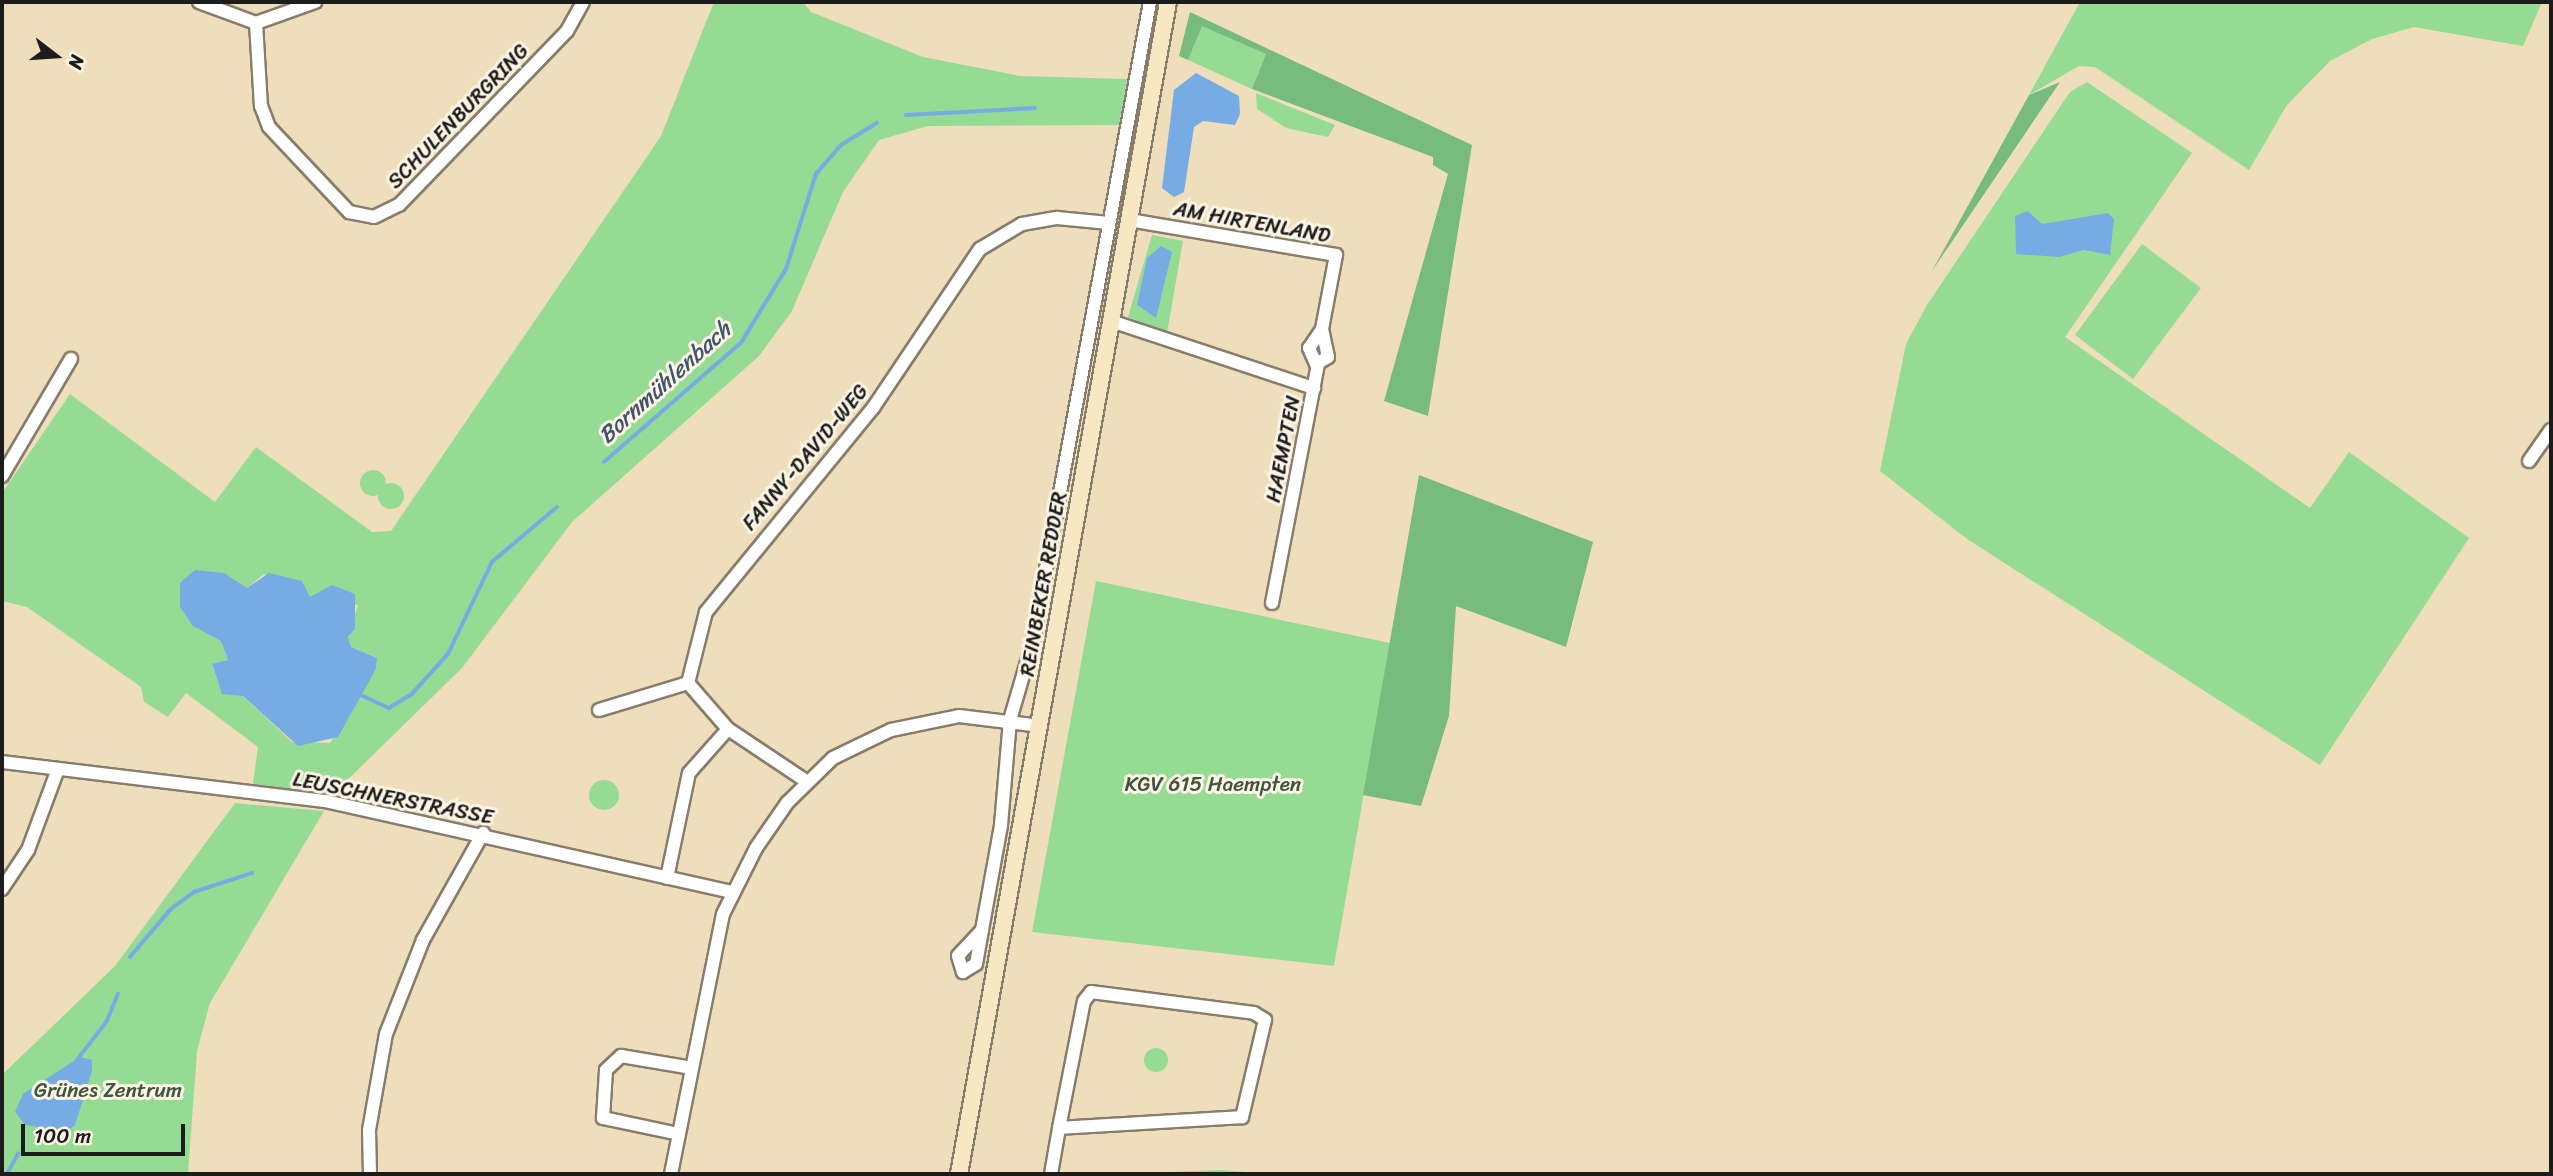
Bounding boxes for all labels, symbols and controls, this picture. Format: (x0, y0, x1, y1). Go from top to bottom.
north arrow (21, 21, 91, 91)
street label: SCHULENBURGRING (382, 38, 534, 194)
text: N (59, 51, 94, 73)
street label: AM HIRTENLAND (1171, 196, 1333, 248)
water label: Bornmühlenbach (593, 316, 737, 450)
street label: FANNY-DAVID-WEG (736, 379, 874, 535)
street label: HAEMPTEN (1260, 393, 1306, 505)
street label: REINBEKER REDDER (1014, 490, 1072, 678)
street label: LEUSCHNERSTRASSE (291, 766, 495, 830)
park label: KGV 615 Haempten (1125, 771, 1301, 797)
park label: Grünes Zentrum (34, 1077, 182, 1103)
scale bar (24, 1110, 189, 1154)
text: 100 m (34, 1117, 91, 1155)

